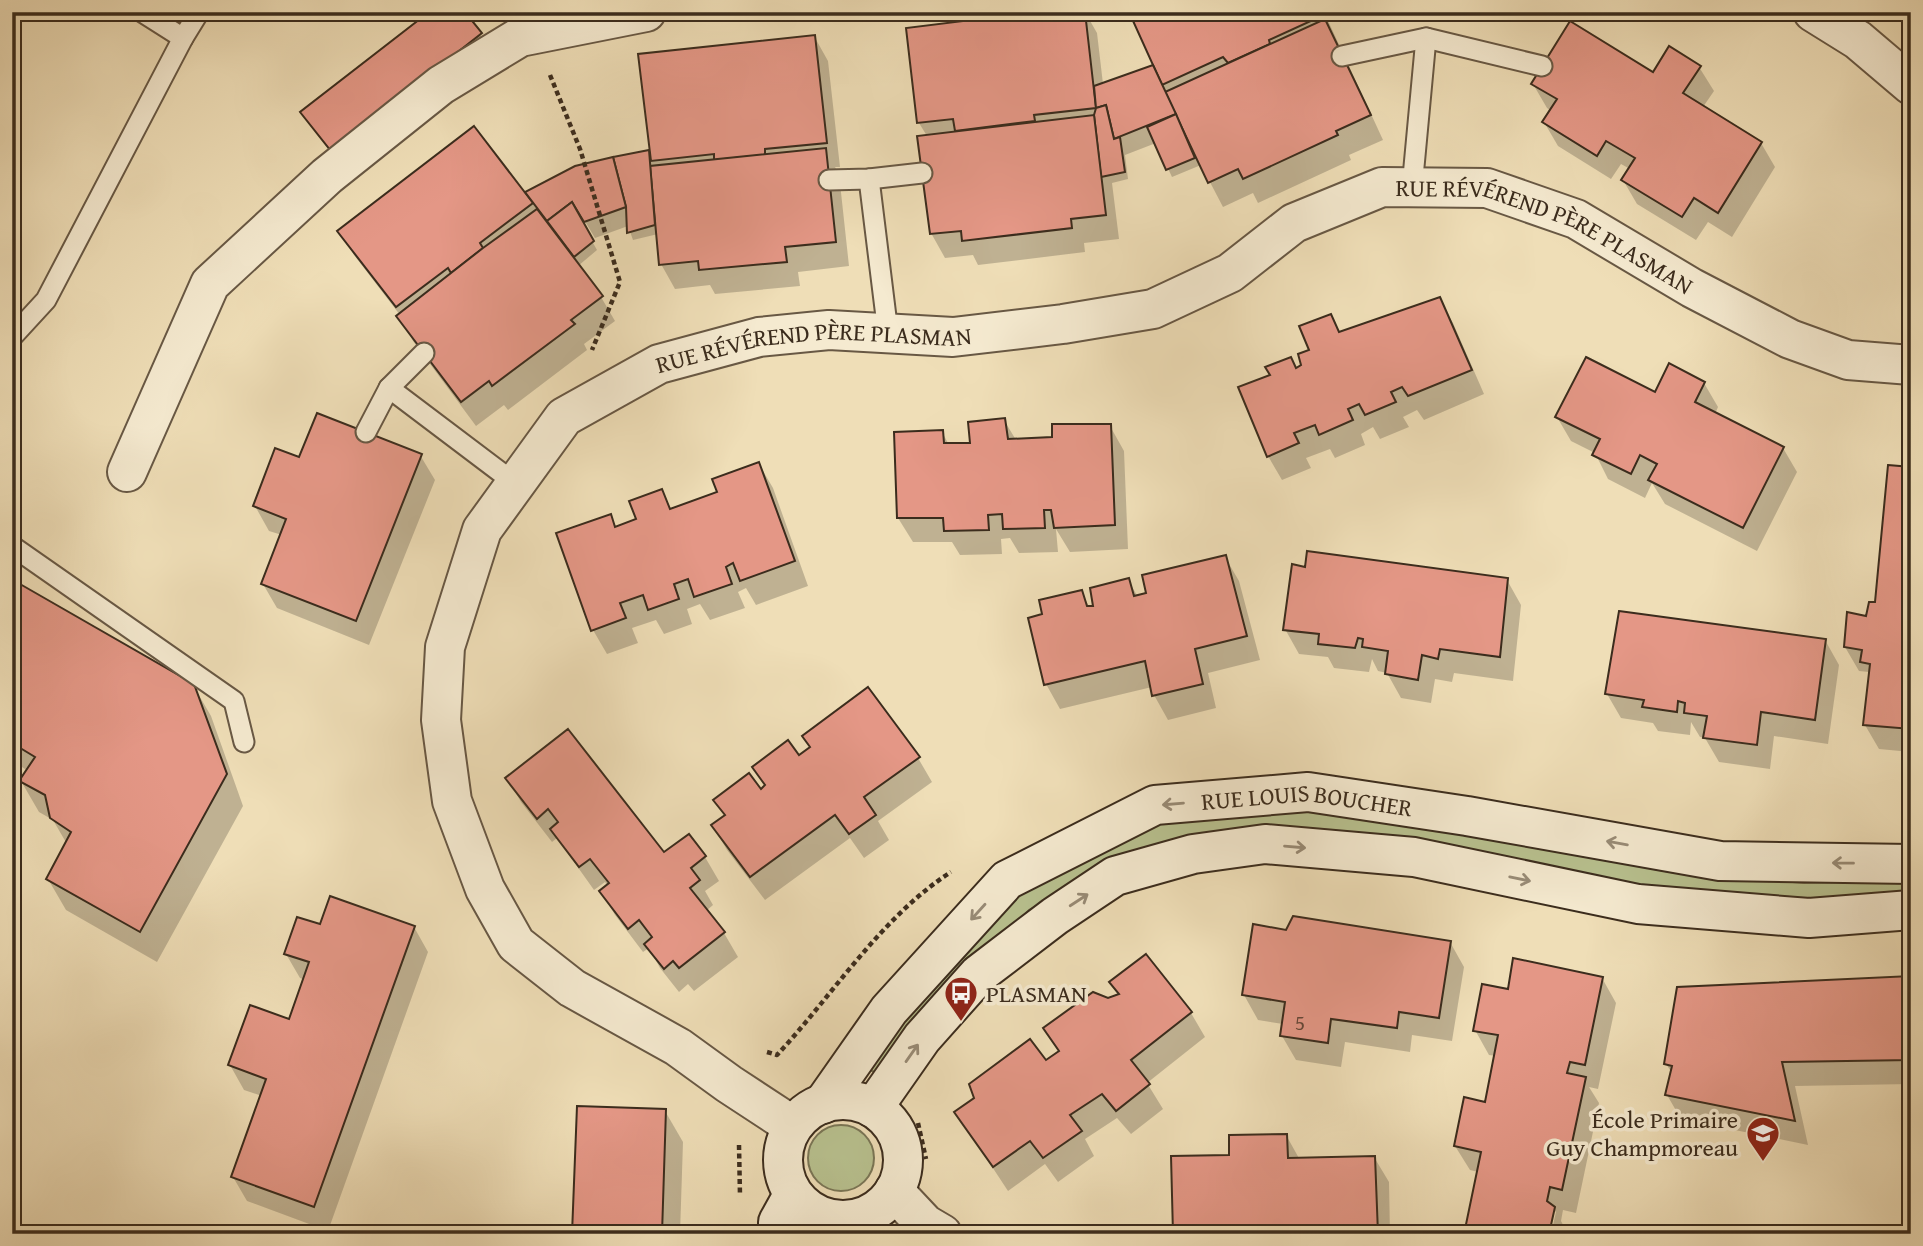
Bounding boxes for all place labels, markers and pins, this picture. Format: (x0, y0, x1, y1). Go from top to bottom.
bus stop icon: PLASMAN (942, 974, 980, 1023)
place label: PLASMAN (986, 976, 1087, 1011)
place label: École Primaire Guy Champmoreau (1546, 1102, 1738, 1165)
school or university icon: École Primaire Guy Champmoreau (1744, 1114, 1782, 1163)

